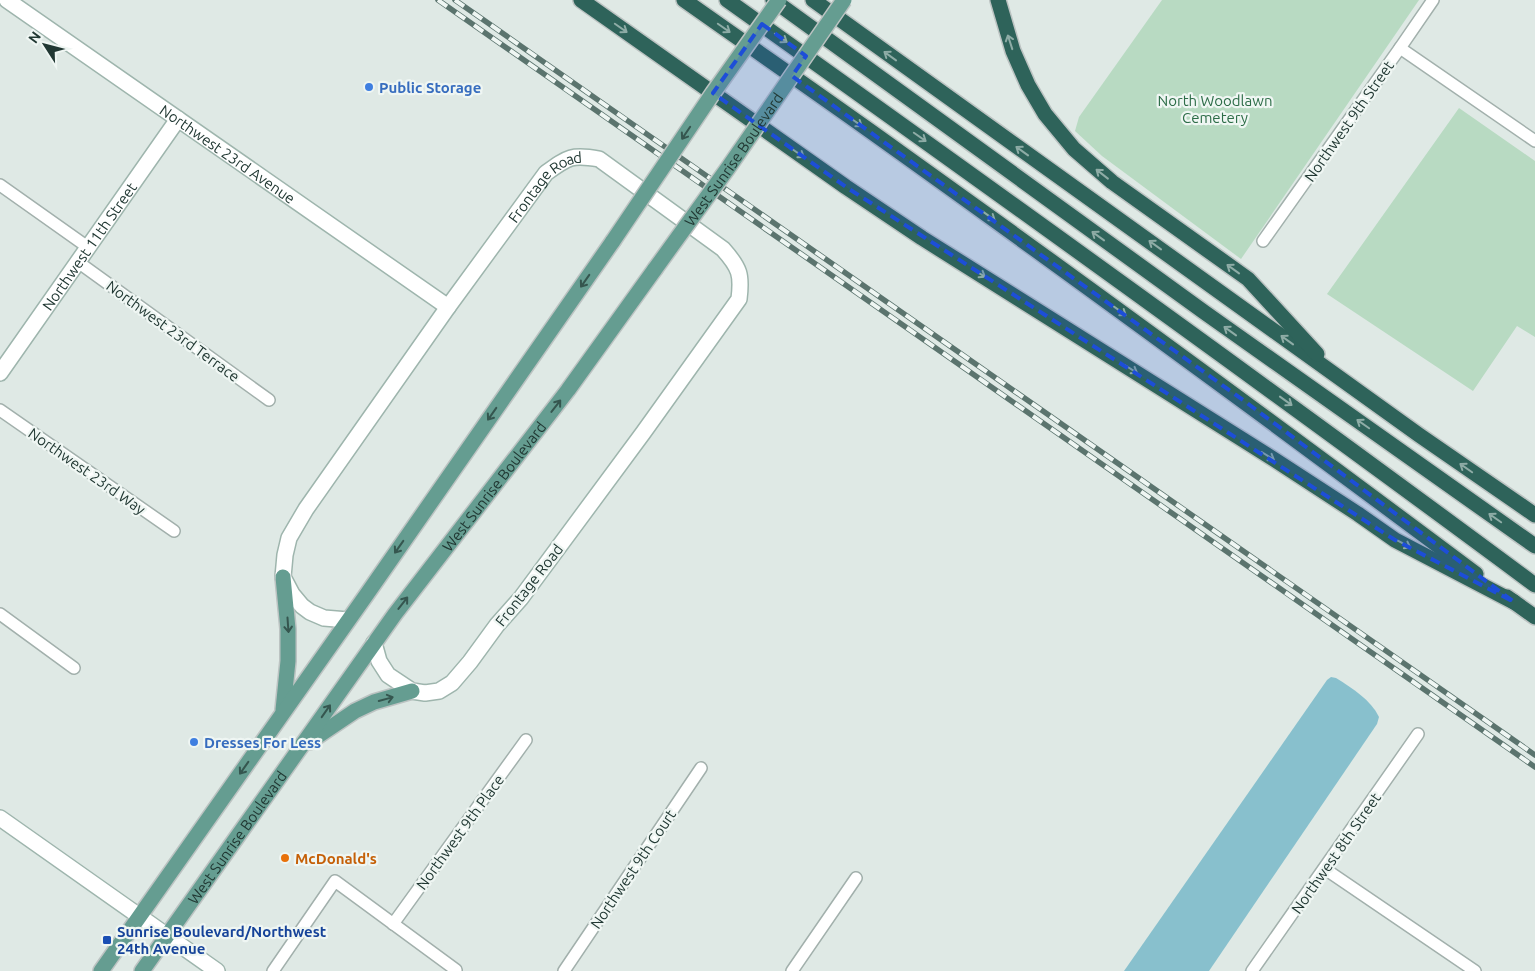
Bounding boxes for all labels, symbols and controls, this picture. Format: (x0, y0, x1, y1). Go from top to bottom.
north arrow (20, 20, 70, 70)
one-way arrow (613, 23, 627, 33)
one-way arrow (716, 23, 730, 33)
text: N (25, 28, 44, 46)
one-way arrow (774, 33, 787, 44)
one-way arrow (1005, 35, 1015, 51)
one-way arrow (883, 51, 897, 61)
street label: Northwest 9th Street (1301, 57, 1397, 185)
place label: Public Storage (379, 79, 481, 96)
marker: Public Storage (363, 81, 375, 93)
street label: West Sunrise Boulevard (681, 89, 786, 229)
park label: North Woodlawn Cemetery (1158, 92, 1272, 126)
street label: Northwest 23rd Avenue (157, 101, 299, 207)
one-way arrow (849, 117, 863, 127)
one-way arrow (681, 126, 691, 140)
one-way arrow (912, 132, 926, 142)
one-way arrow (1016, 146, 1030, 156)
street label: Frontage Road (504, 148, 582, 226)
one-way arrow (791, 148, 805, 158)
one-way arrow (1095, 168, 1108, 179)
street label: Northwest 11th Street (38, 179, 140, 313)
one-way arrow (981, 211, 995, 221)
one-way arrow (1091, 231, 1105, 241)
one-way arrow (1148, 240, 1162, 250)
one-way arrow (1227, 263, 1241, 274)
one-way arrow (971, 268, 985, 278)
one-way arrow (580, 273, 590, 287)
street label: Northwest 23rd Terrace (103, 277, 243, 385)
one-way arrow (1113, 306, 1126, 317)
one-way arrow (1223, 326, 1237, 336)
one-way arrow (1280, 335, 1294, 345)
one-way arrow (1124, 363, 1138, 374)
one-way arrow (1279, 396, 1293, 406)
one-way arrow (551, 400, 562, 413)
one-way arrow (487, 407, 497, 421)
street label: West Sunrise Boulevard (438, 418, 549, 554)
one-way arrow (1356, 419, 1370, 429)
street label: Northwest 23rd Way (25, 424, 149, 518)
one-way arrow (1261, 451, 1275, 461)
one-way arrow (1459, 463, 1473, 473)
one-way arrow (1488, 513, 1502, 523)
one-way arrow (1397, 539, 1412, 549)
one-way arrow (394, 540, 404, 554)
street label: Frontage Road (492, 541, 566, 629)
one-way arrow (397, 597, 408, 610)
one-way arrow (283, 617, 292, 633)
one-way arrow (378, 693, 394, 703)
one-way arrow (321, 704, 331, 718)
place label: Dresses For Less (204, 734, 321, 751)
marker: Dresses For Less (188, 736, 200, 748)
one-way arrow (239, 761, 249, 775)
street label: West Sunrise Boulevard (184, 767, 290, 907)
street label: Northwest 9th Place (413, 771, 507, 893)
street label: Northwest 8th Street (1288, 789, 1384, 917)
street label: Northwest 9th Court (587, 806, 679, 932)
place label: McDonald's (295, 850, 377, 867)
marker: McDonald's (279, 852, 291, 864)
place label: Sunrise Boulevard/Northwest 24th Avenue (117, 923, 327, 957)
marker: Sunrise Boulevard/Northwest 24th Avenue (101, 934, 113, 946)

